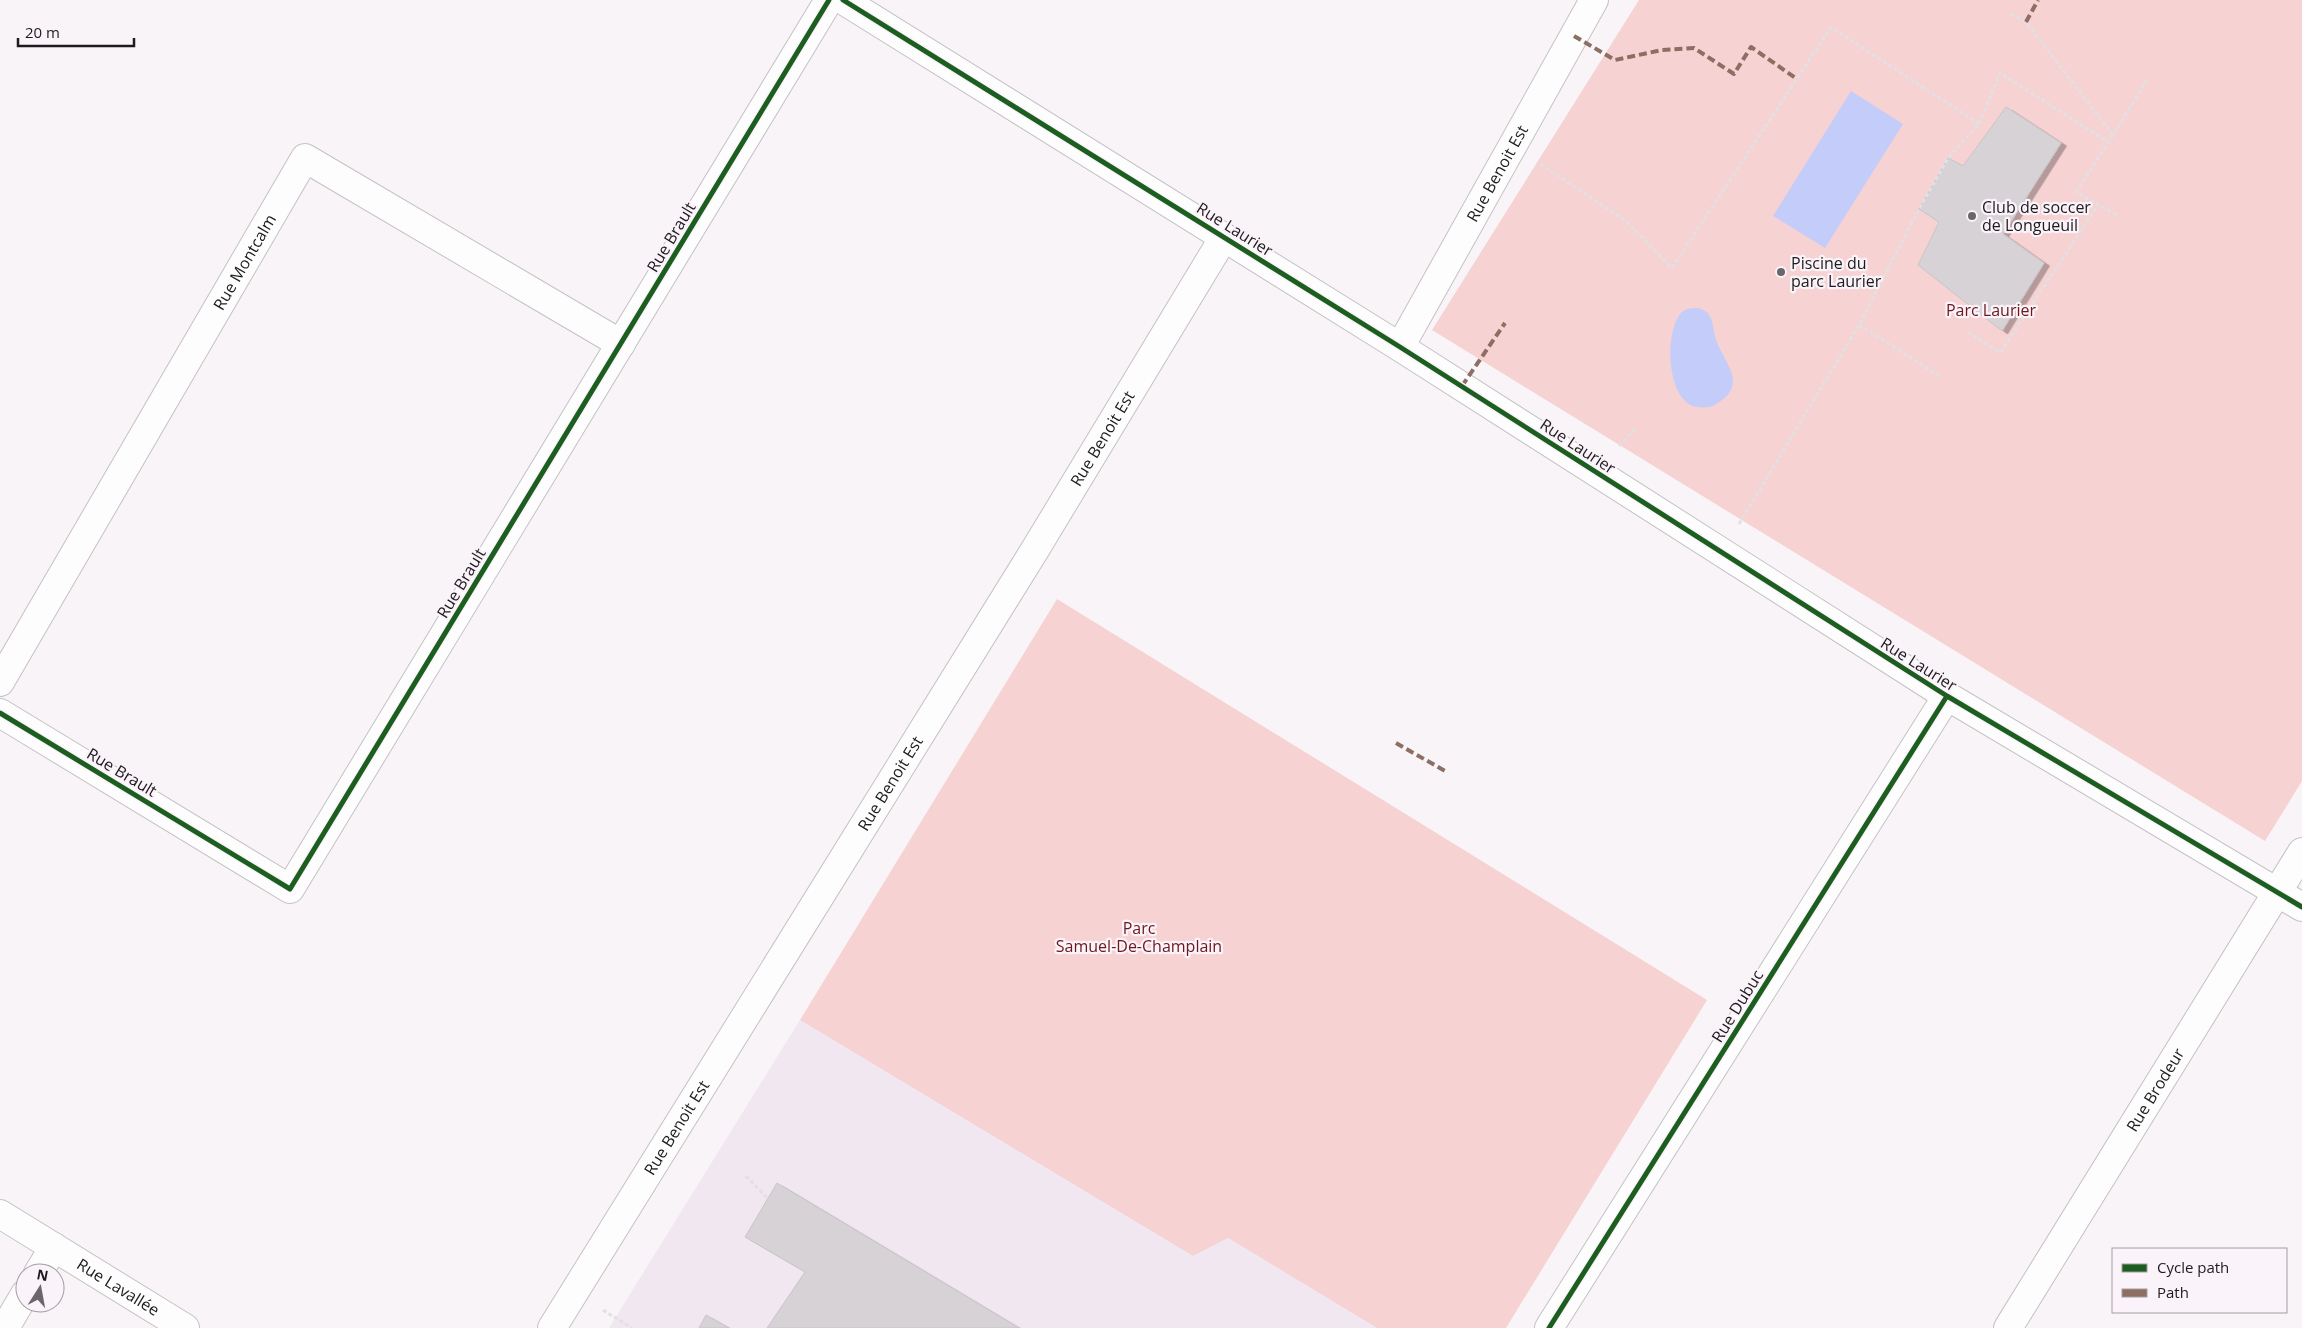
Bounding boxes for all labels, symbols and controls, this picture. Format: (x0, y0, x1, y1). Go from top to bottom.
scale bar (18, 15, 134, 47)
text: 20 m (25, 22, 60, 42)
street label: Rue Benoit Est (1461, 121, 1533, 226)
place label: Club de soccer de Longueuil (1982, 196, 2091, 236)
street label: Rue Laurier (1193, 197, 1278, 261)
street label: Rue Brault (641, 198, 701, 276)
street label: Rue Montcalm (208, 210, 281, 314)
marker: Club de soccer de Longueuil (1966, 210, 1978, 222)
place label: Piscine du parc Laurier (1791, 252, 1882, 292)
marker: Piscine du parc Laurier (1775, 266, 1787, 278)
park label: Parc Laurier (1946, 299, 2036, 321)
street label: Rue Benoit Est (1065, 386, 1140, 490)
street label: Rue Laurier (1536, 413, 1620, 479)
street label: Rue Brault (431, 544, 491, 622)
street label: Rue Laurier (1877, 632, 1962, 696)
street label: Rue Benoit Est (852, 732, 928, 835)
street label: Rue Brault (83, 742, 161, 802)
park label: Parc Samuel-De-Champlain (1056, 917, 1222, 957)
street label: Rue Dubuc (1706, 965, 1768, 1046)
street label: Rue Brodeur (2121, 1043, 2190, 1136)
street label: Rue Benoit Est (639, 1076, 714, 1179)
legend (2112, 1248, 2287, 1313)
street label: Rue Lavallée (73, 1253, 164, 1321)
text: Cycle path (2157, 1257, 2229, 1277)
north arrow (15, 1263, 65, 1313)
text: N (35, 1264, 50, 1285)
text: Path (2157, 1282, 2189, 1302)

